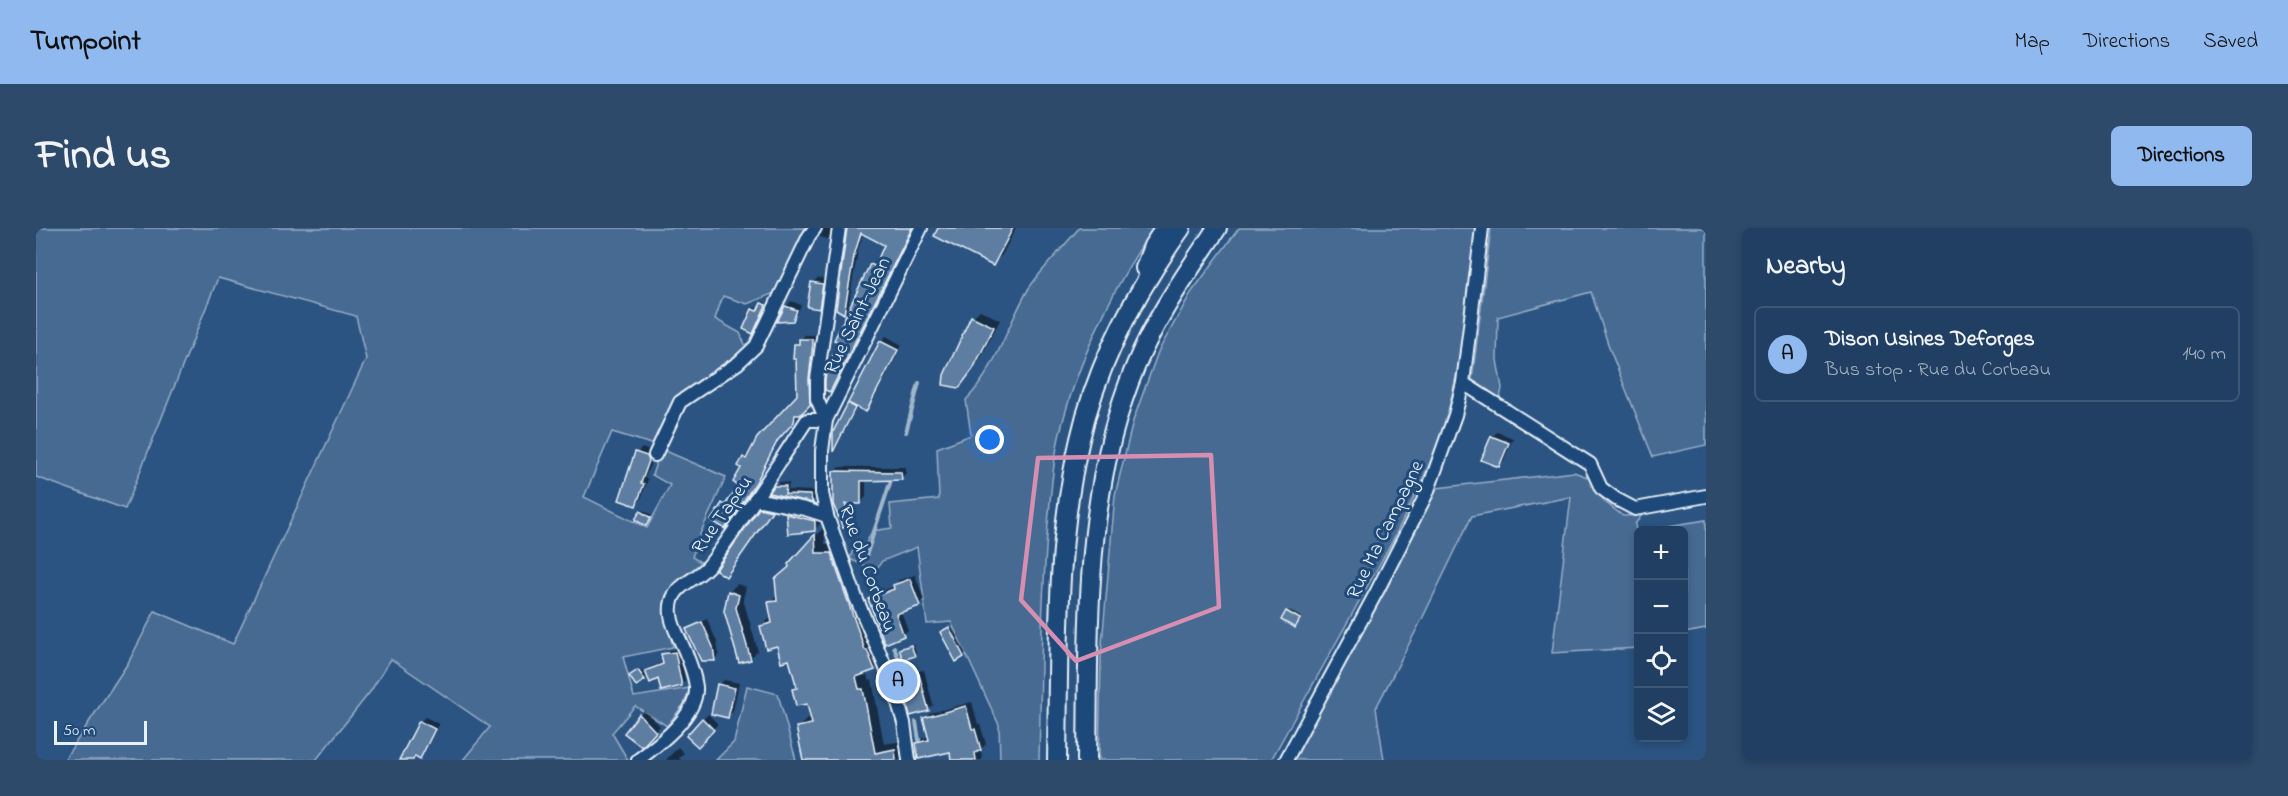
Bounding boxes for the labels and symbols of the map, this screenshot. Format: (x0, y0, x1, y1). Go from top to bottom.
street label: Rue Saint-Jean (817, 252, 899, 380)
your location (975, 425, 1004, 454)
street label: Rue Ma Campagne (1340, 456, 1433, 605)
street label: Rue Tapeu (685, 470, 761, 561)
street label: Rue du Corbeau (830, 501, 903, 636)
pin: A (878, 658, 918, 704)
scale bar (54, 718, 147, 746)

